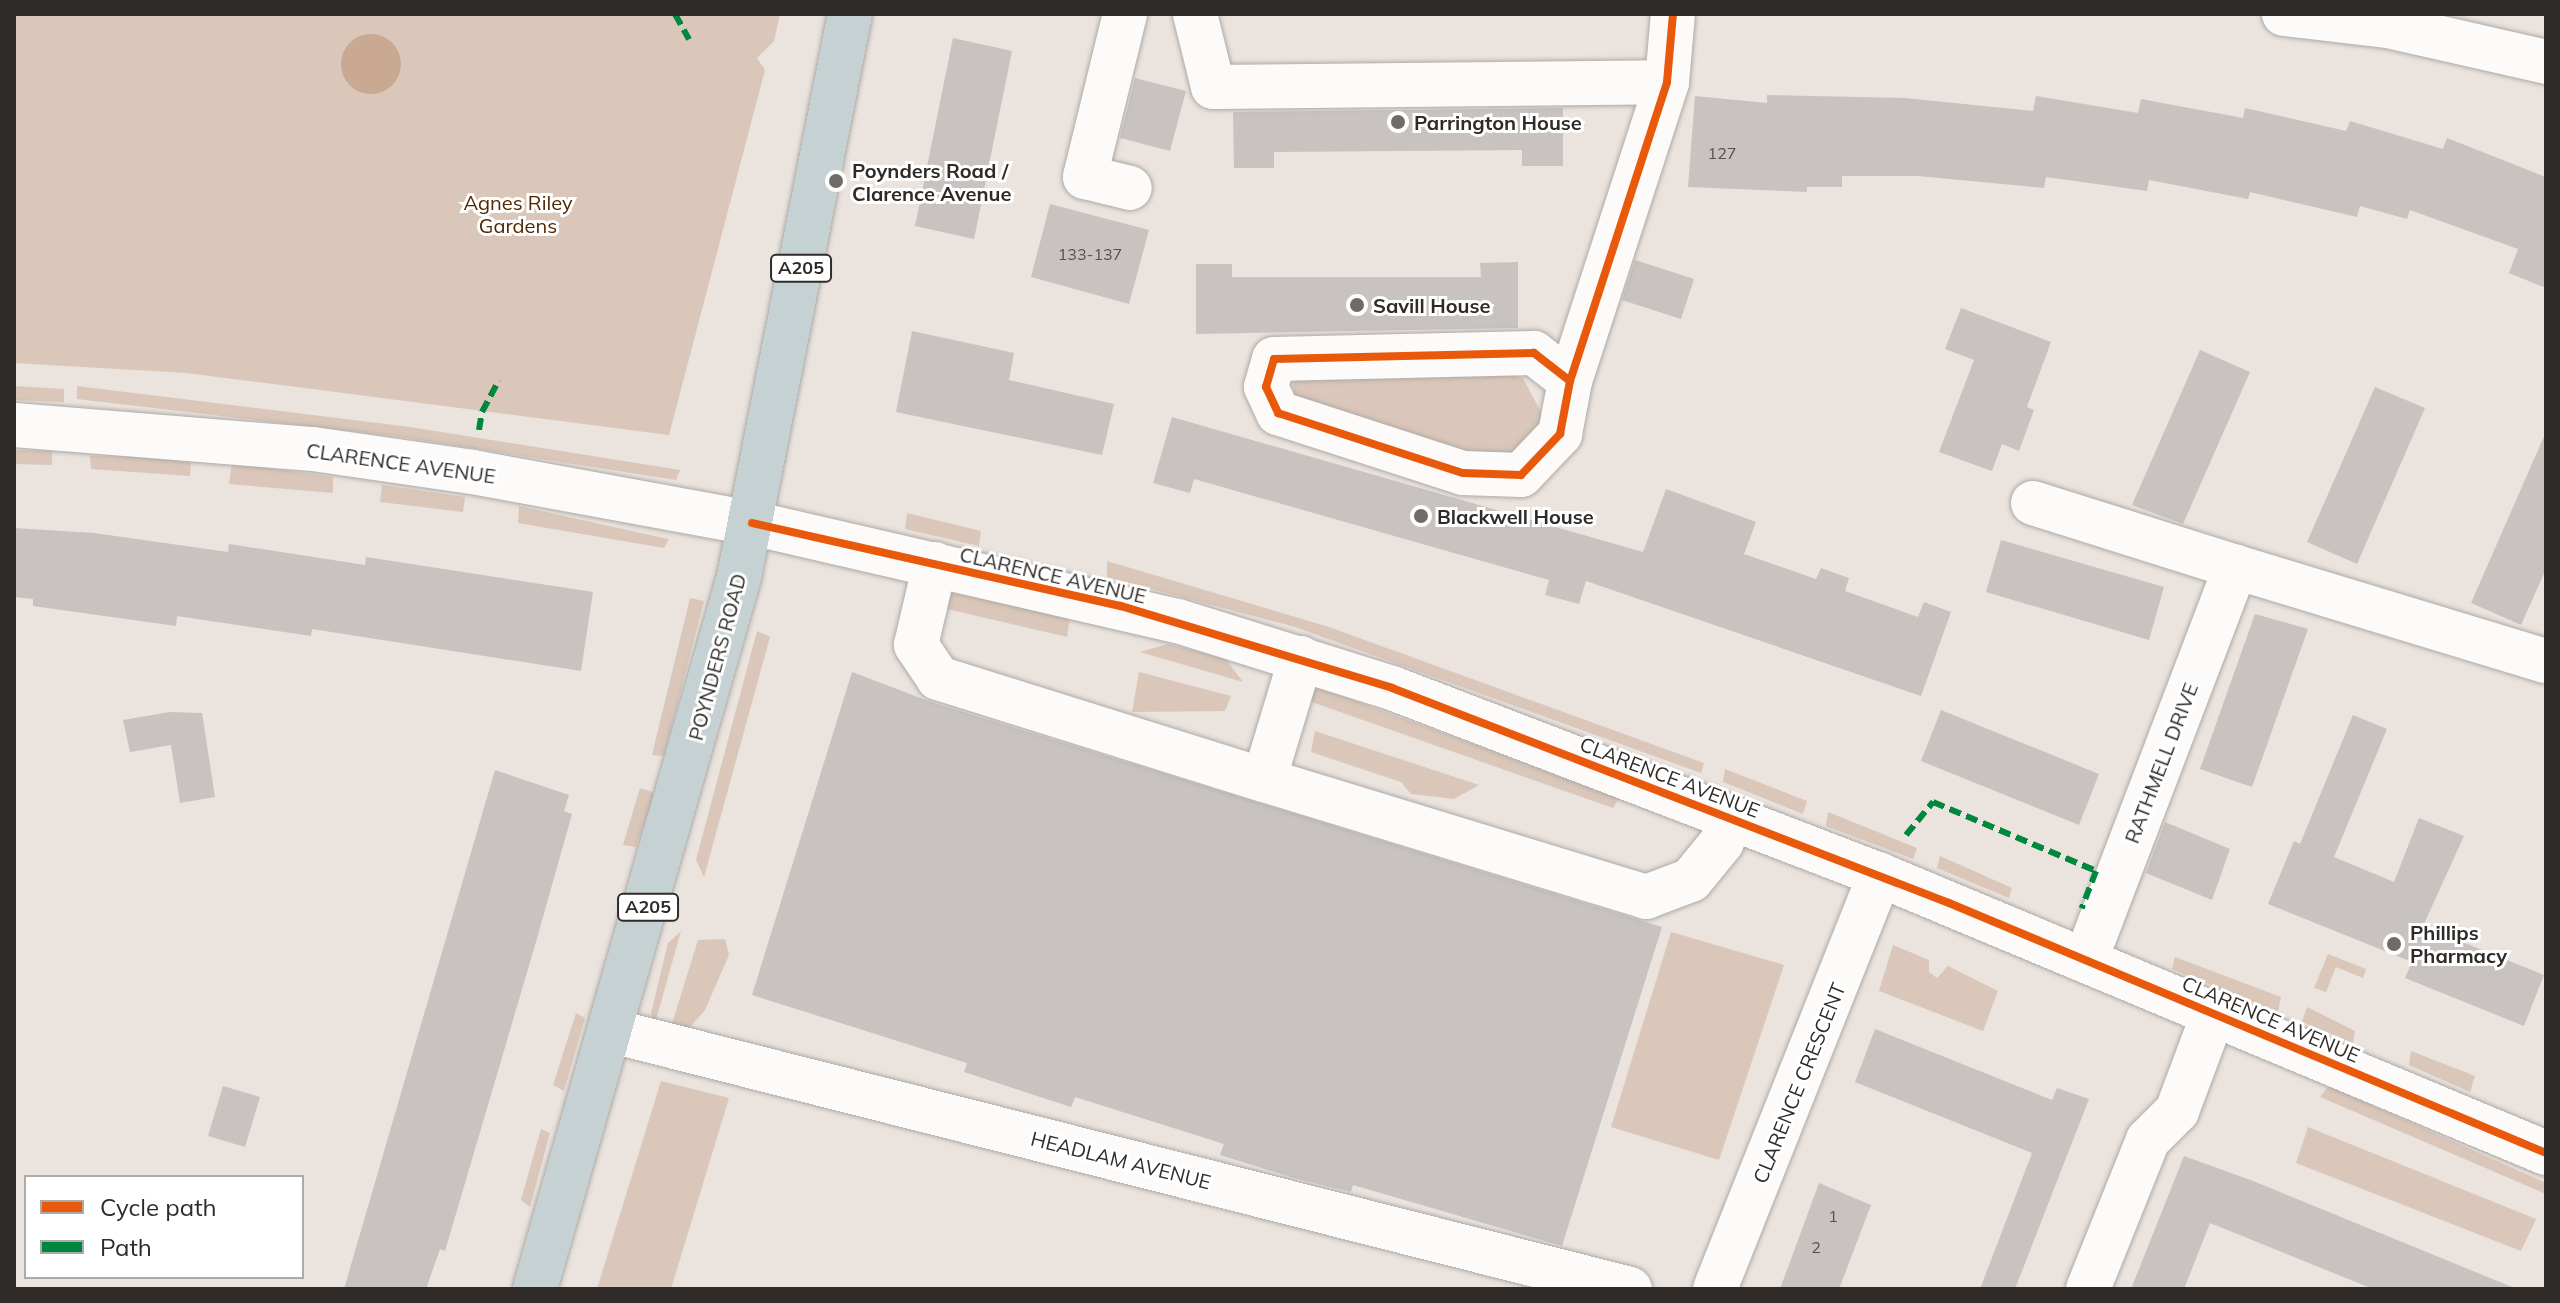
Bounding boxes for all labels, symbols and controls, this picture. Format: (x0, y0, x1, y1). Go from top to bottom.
place label: Parrington House (1414, 110, 1582, 134)
marker: Parrington House (1389, 113, 1407, 131)
house number: 127 (1708, 143, 1736, 163)
place label: Poynders Road / Clarence Avenue (852, 158, 1011, 205)
marker: Poynders Road / Clarence Avenue (827, 172, 845, 190)
park label: Agnes Riley Gardens (463, 190, 573, 237)
house number: 133-137 (1058, 244, 1122, 264)
road number: A205 (769, 254, 833, 282)
place label: Savill House (1373, 293, 1490, 317)
marker: Savill House (1348, 296, 1366, 314)
street label: CLARENCE AVENUE (305, 438, 497, 488)
place label: Blackwell House (1437, 504, 1594, 528)
marker: Blackwell House (1412, 507, 1430, 525)
street label: CLARENCE AVENUE (957, 542, 1149, 608)
street label: POYNDERS ROAD (683, 571, 751, 743)
street label: RATHMELL DRIVE (2119, 679, 2203, 847)
street label: CLARENCE AVENUE (1577, 732, 1763, 822)
road number: A205 (616, 893, 680, 921)
place label: Phillips Pharmacy (2410, 920, 2507, 967)
marker: Phillips Pharmacy (2385, 935, 2403, 953)
street label: CLARENCE AVENUE (2179, 971, 2363, 1067)
street label: CLARENCE CRESCENT (1748, 979, 1850, 1187)
street label: HEADLAM AVENUE (1029, 1126, 1213, 1194)
legend (24, 1175, 304, 1279)
text: Cycle path (100, 1192, 217, 1222)
house number: 1 (1828, 1206, 1838, 1226)
text: Path (100, 1232, 152, 1262)
house number: 2 (1811, 1237, 1821, 1257)

